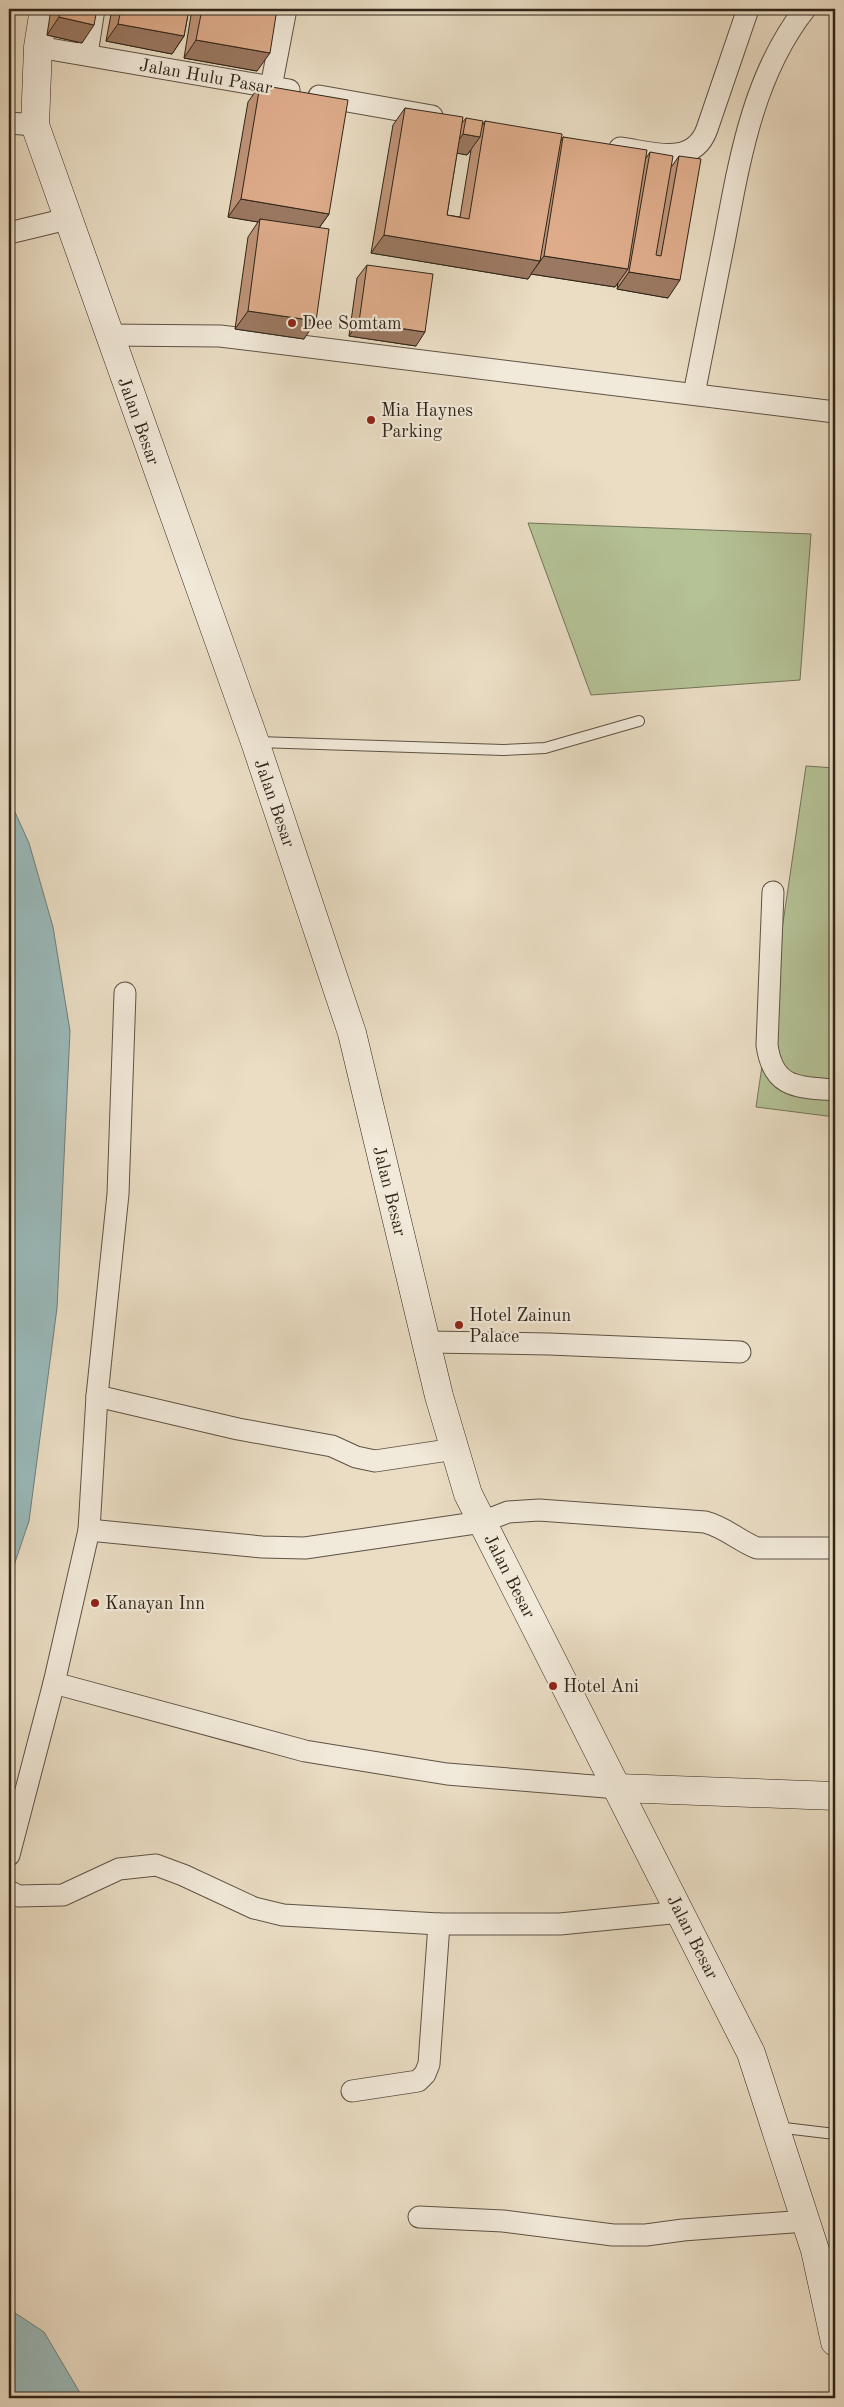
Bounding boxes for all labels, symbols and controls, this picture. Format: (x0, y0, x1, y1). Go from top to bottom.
street label: Jalan Hulu Pasar (138, 56, 274, 98)
place label: Dee Somtam (302, 315, 402, 333)
marker: Dee Somtam (286, 317, 298, 329)
street label: Jalan Besar (114, 375, 162, 468)
place label: Mia Haynes Parking (381, 402, 473, 441)
marker: Mia Haynes Parking (365, 414, 377, 426)
street label: Jalan Besar (251, 757, 298, 850)
street label: Jalan Besar (369, 1144, 409, 1239)
place label: Hotel Zainun Palace (469, 1307, 571, 1346)
marker: Hotel Zainun Palace (453, 1319, 465, 1331)
street label: Jalan Besar (480, 1531, 538, 1622)
place label: Kanayan Inn (105, 1595, 205, 1613)
marker: Kanayan Inn (89, 1597, 101, 1609)
place label: Hotel Ani (563, 1678, 639, 1696)
marker: Hotel Ani (547, 1680, 559, 1692)
street label: Jalan Besar (663, 1892, 721, 1983)

